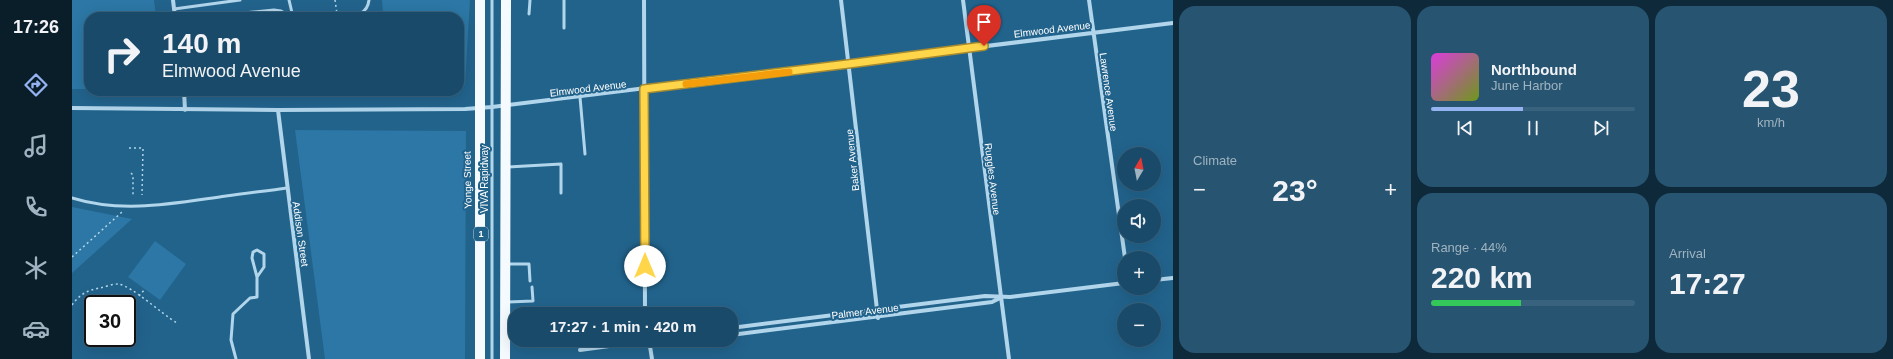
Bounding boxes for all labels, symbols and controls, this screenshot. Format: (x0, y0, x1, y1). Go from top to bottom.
pin (967, 5, 1001, 46)
icon: arrive (973, 11, 995, 33)
text: 17:26 (13, 17, 59, 37)
street label: Elmwood Avenue (1013, 19, 1091, 40)
icon: right (96, 28, 148, 80)
text: 140 m (162, 28, 241, 59)
street label: Lawrence Avenue (1098, 52, 1120, 133)
text: 23 (1742, 60, 1800, 118)
text: Elmwood Avenue (162, 61, 301, 81)
text: Northbound (1491, 61, 1577, 78)
icon: directions (22, 71, 50, 99)
street label: Elmwood Avenue (549, 78, 627, 99)
text: June Harbor (1491, 78, 1563, 93)
text: km/h (1757, 115, 1785, 130)
icon: previous (1454, 117, 1476, 139)
icon: pause (1522, 117, 1544, 139)
icon: next (1590, 117, 1612, 139)
street label: Baker Avenue (844, 128, 861, 191)
icon: music (22, 132, 50, 160)
street label: Ruggles Avenue (983, 142, 1002, 216)
street label: VIVA Rapidway (479, 145, 490, 213)
north arrow (1117, 147, 1161, 191)
map controls (1117, 147, 1161, 347)
street label: Yonge Street (461, 151, 474, 209)
text: Climate (1193, 153, 1237, 168)
text: 23° (1272, 174, 1318, 207)
text: − (1193, 177, 1206, 202)
text: + (1384, 177, 1397, 202)
icon: phone (22, 193, 50, 221)
button: sound (1117, 199, 1161, 243)
street label: Addison Street (290, 201, 311, 268)
road number: 1 (474, 227, 488, 241)
text: Range · 44% (1431, 240, 1507, 255)
position arrow (624, 245, 666, 287)
text: Arrival (1669, 246, 1706, 261)
button: + (1117, 251, 1161, 295)
icon: climate (22, 254, 50, 282)
text: 220 km (1431, 261, 1533, 294)
text: 17:27 (1669, 267, 1746, 300)
speed limit sign: 30 (84, 295, 136, 347)
street label: Palmer Avenue (831, 302, 900, 321)
button: − (1117, 303, 1161, 347)
icon: car (22, 315, 50, 343)
text: 17:27 · 1 min · 420 m (550, 318, 696, 335)

